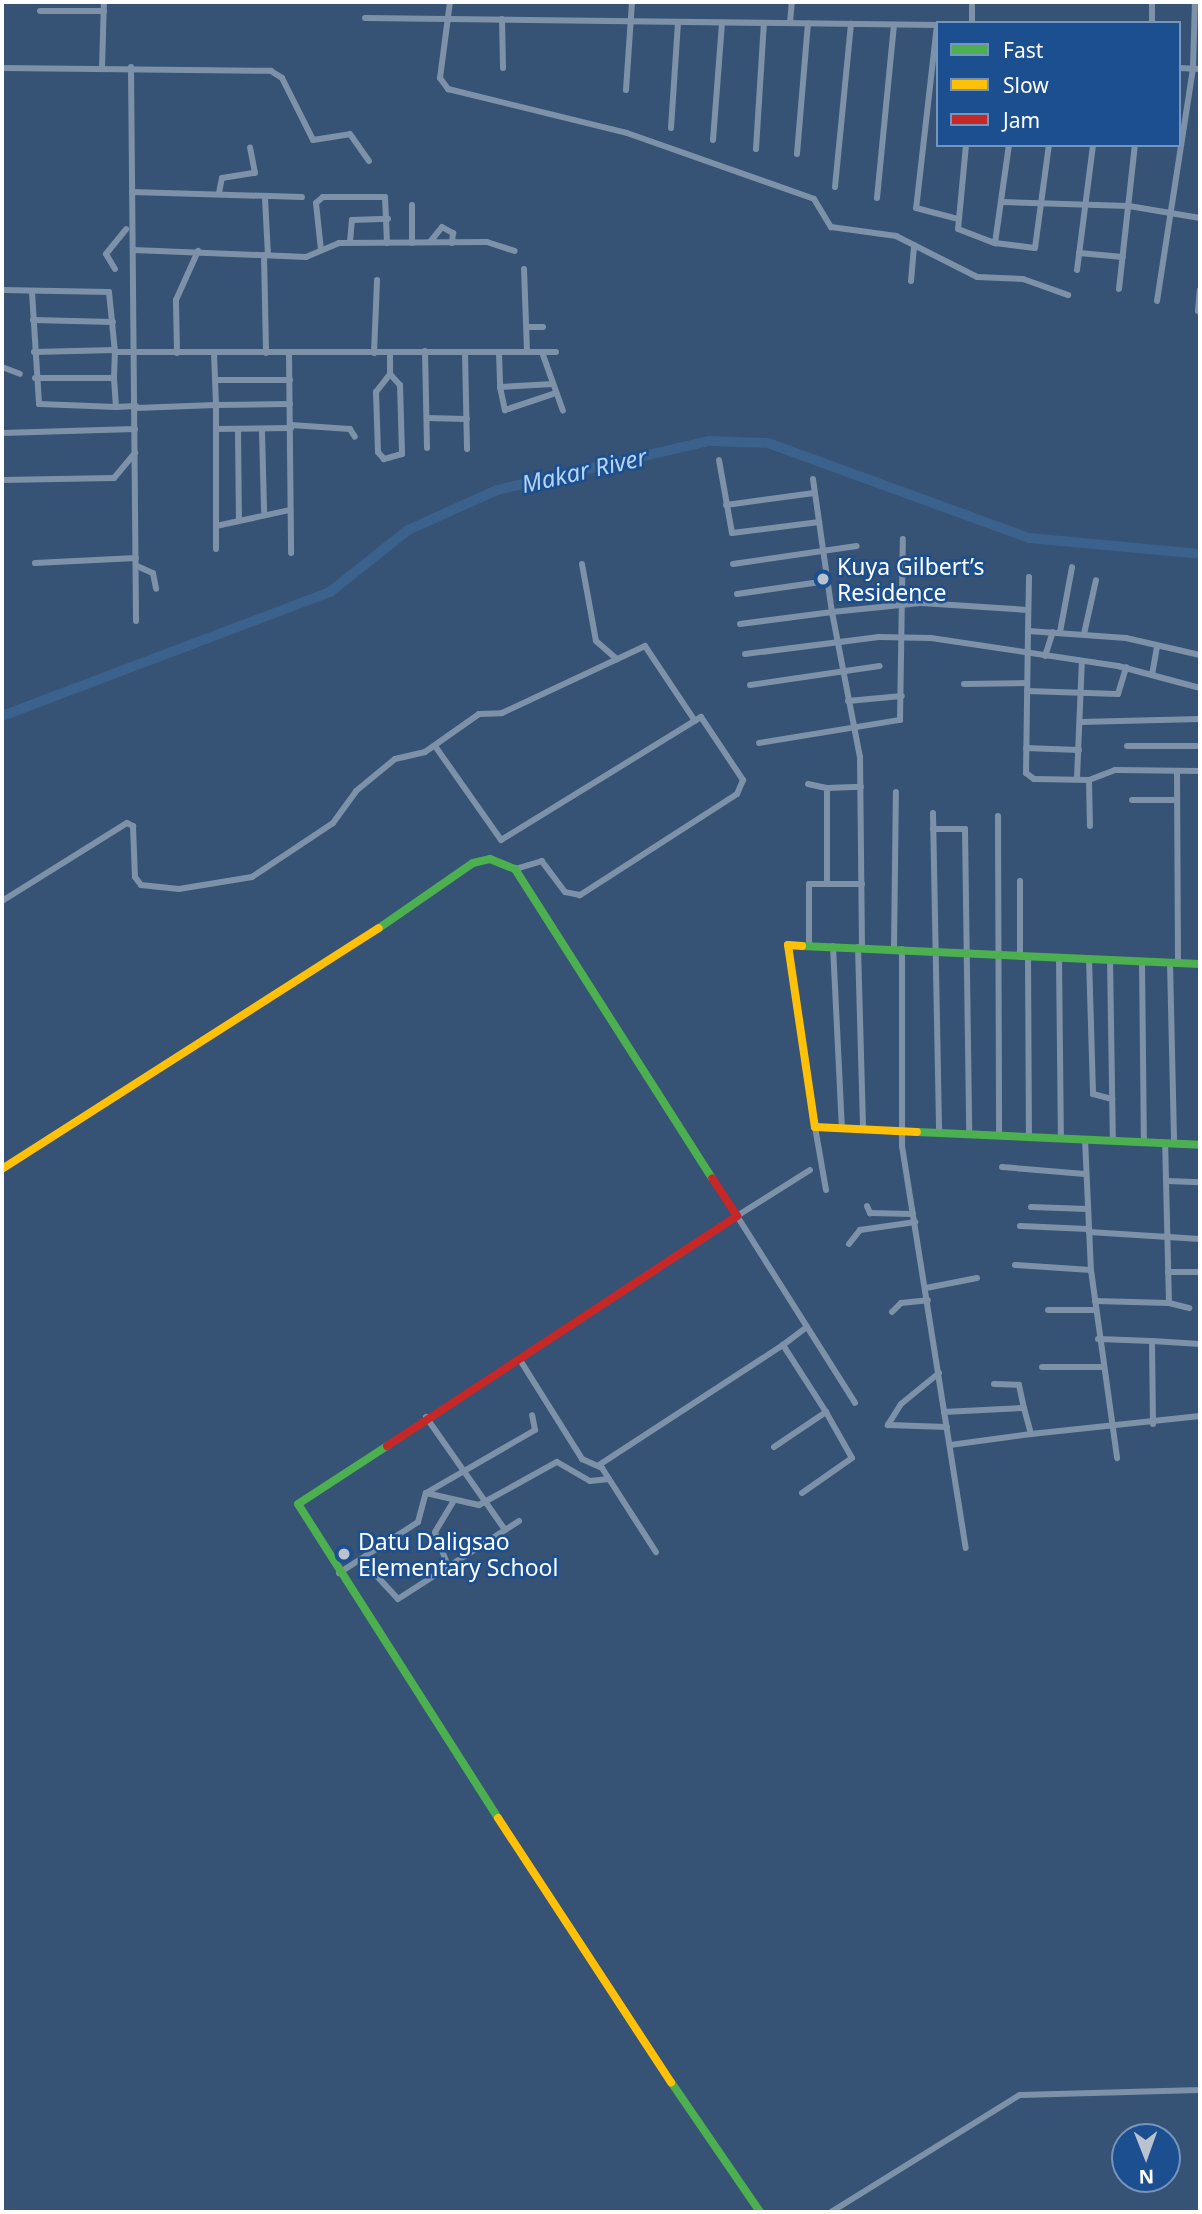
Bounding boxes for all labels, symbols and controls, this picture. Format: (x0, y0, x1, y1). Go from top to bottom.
legend (936, 21, 1181, 147)
text: Fast (1003, 36, 1043, 64)
text: Slow (1003, 71, 1049, 99)
text: Jam (1003, 106, 1040, 134)
water label: Makar River (518, 442, 650, 498)
place label: Kuya Gilbert’s Residence (837, 552, 984, 606)
marker: Kuya Gilbert’s Residence (815, 571, 831, 587)
place label: Datu Daligsao Elementary School (358, 1527, 558, 1581)
marker: Datu Daligsao Elementary School (336, 1546, 352, 1562)
north arrow (1111, 2123, 1181, 2193)
text: N (1138, 2164, 1154, 2190)

